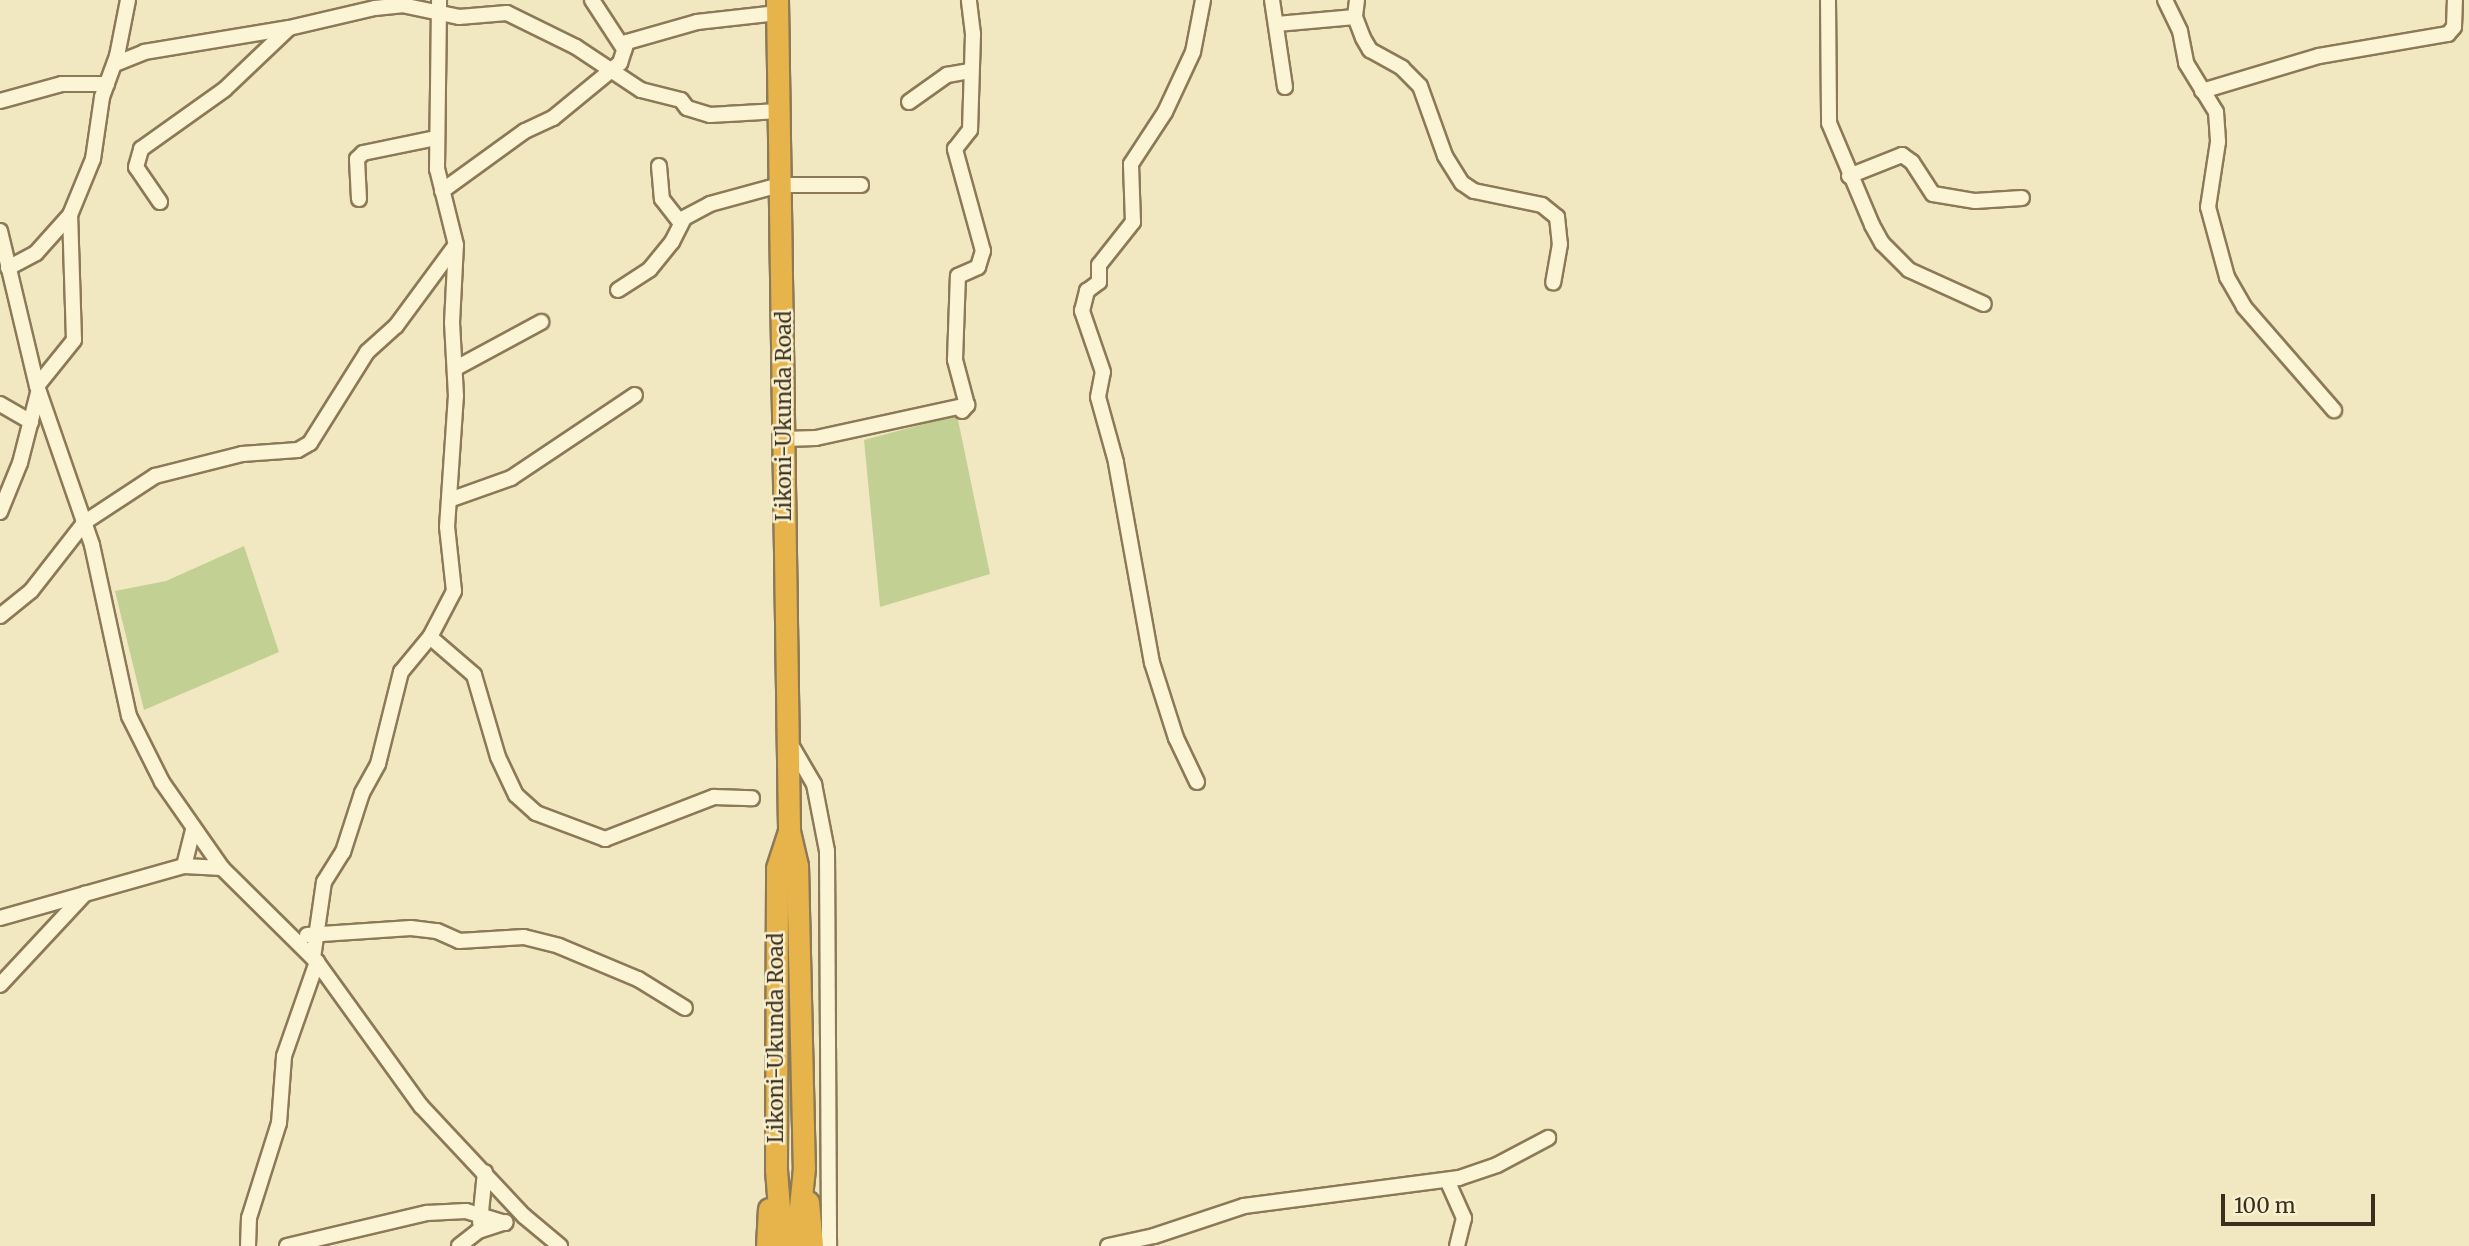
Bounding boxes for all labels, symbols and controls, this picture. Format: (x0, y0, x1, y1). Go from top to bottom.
street label: Likoni-Ukunda Road (771, 311, 797, 521)
street label: Likoni-Ukunda Road (763, 933, 789, 1143)
scale bar (2224, 1180, 2378, 1224)
text: 100 m (2234, 1192, 2296, 1219)

